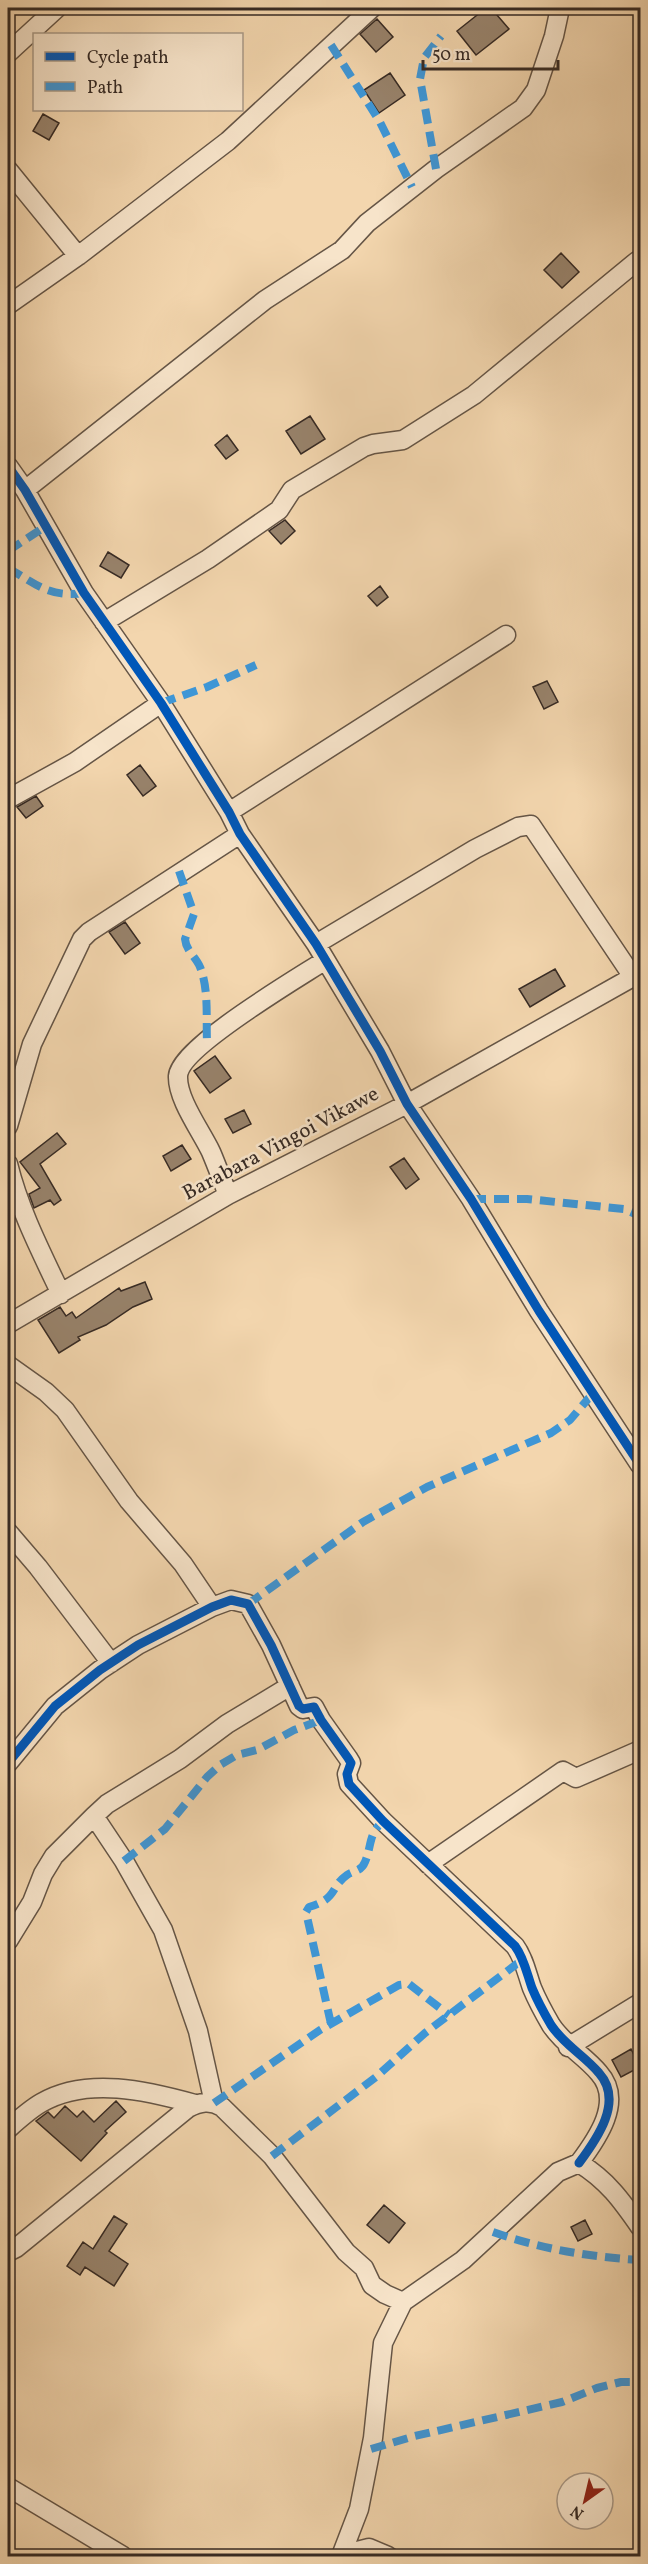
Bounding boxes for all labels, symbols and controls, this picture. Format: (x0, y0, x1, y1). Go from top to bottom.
legend (33, 33, 243, 111)
scale bar (423, 33, 558, 71)
text: 50 m (432, 43, 471, 68)
text: Cycle path (87, 46, 169, 71)
text: Path (87, 76, 123, 101)
street label: Barabara Vingoi Vikawe (178, 1080, 384, 1208)
north arrow (555, 2471, 615, 2531)
text: N (566, 2499, 589, 2524)

